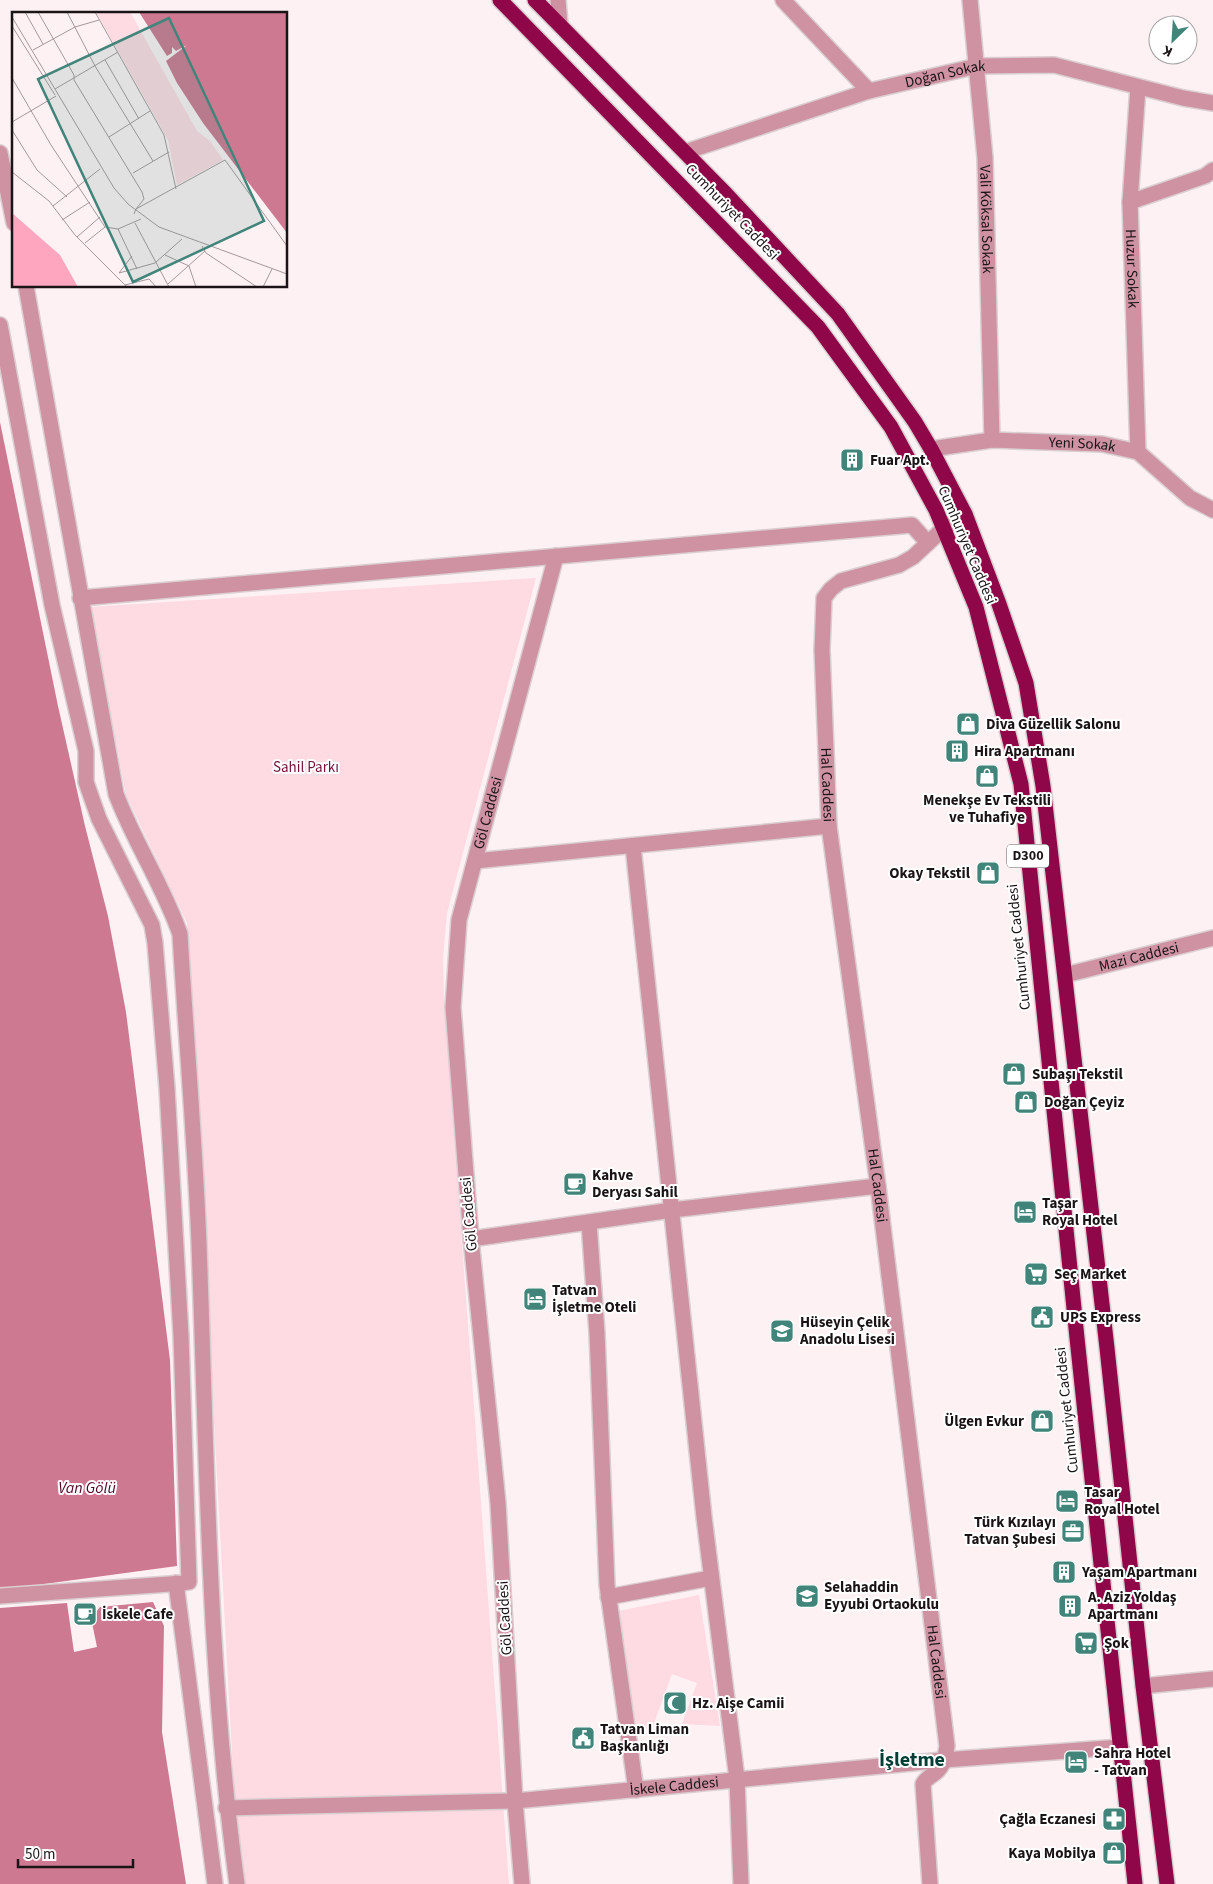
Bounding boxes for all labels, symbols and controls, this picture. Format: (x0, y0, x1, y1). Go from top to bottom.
inset map (12, 12, 288, 288)
north arrow (1148, 15, 1198, 65)
text: K (1159, 40, 1176, 62)
street label: Doğan Sokak (903, 55, 986, 93)
street label: Cumhuriyet Caddesi (680, 159, 784, 265)
street label: Vali Köksal Sokak (975, 165, 998, 274)
street label: Huzur Sokak (1120, 229, 1144, 309)
street label: Yeni Sokak (1047, 432, 1118, 457)
building icon: Fuar Apt. (839, 447, 865, 473)
place label: Fuar Apt. (870, 450, 930, 471)
street label: Cumhuriyet Caddesi (933, 483, 1001, 607)
shop icon: Diva Güzellik Salonu (955, 711, 981, 737)
place label: Diva Güzellik Salonu (986, 714, 1121, 735)
building icon: Hira Apartmanı (944, 738, 970, 764)
place label: Hira Apartmanı (974, 741, 1075, 762)
street label: Hal Caddesi (815, 747, 839, 822)
park label: Sahil Parkı (273, 757, 339, 778)
shop icon: Menekşe Ev Tekstili ve Tuhafiye (974, 763, 1000, 789)
street label: Göl Caddesi (468, 774, 507, 851)
place label: Menekşe Ev Tekstili ve Tuhafiye (923, 790, 1051, 828)
road number: D300 (1007, 844, 1049, 868)
shop icon: Okay Tekstil (975, 860, 1001, 886)
place label: Okay Tekstil (889, 863, 971, 884)
street label: Cumhuriyet Caddesi (1002, 883, 1036, 1011)
street label: Mazi Caddesi (1096, 936, 1181, 977)
shop icon: Subaşı Tekstil (1001, 1061, 1027, 1087)
place label: Subaşı Tekstil (1032, 1064, 1123, 1085)
shop icon: Doğan Çeyiz (1013, 1089, 1039, 1115)
place label: Doğan Çeyiz (1044, 1092, 1124, 1113)
street label: Hal Caddesi (863, 1147, 893, 1224)
place label: Kahve Deryası Sahil (592, 1165, 679, 1203)
cafe icon: Kahve Deryası Sahil (562, 1171, 588, 1197)
street label: Göl Caddesi (455, 1176, 483, 1252)
place label: Taşar Royal Hotel (1042, 1193, 1118, 1231)
hotel icon: Taşar Royal Hotel (1012, 1199, 1038, 1225)
supermarket icon: Seç Market (1023, 1261, 1049, 1287)
place label: Seç Market (1054, 1264, 1127, 1285)
place label: Tatvan İşletme Oteli (552, 1280, 636, 1318)
hotel icon: Tatvan İşletme Oteli (522, 1286, 548, 1312)
public building icon: UPS Express (1029, 1304, 1055, 1330)
place label: UPS Express (1060, 1307, 1141, 1328)
place label: Hüseyin Çelik Anadolu Lisesi (799, 1312, 895, 1350)
school or university icon: Hüseyin Çelik Anadolu Lisesi (769, 1318, 795, 1344)
street label: Cumhuriyet Caddesi (1050, 1346, 1084, 1474)
shop icon: Ülgen Evkur (1029, 1408, 1055, 1434)
place label: Ülgen Evkur (944, 1411, 1024, 1432)
water label: Van Gölü (58, 1477, 116, 1499)
place label: Tasar Royal Hotel (1084, 1482, 1160, 1520)
hotel icon: Tasar Royal Hotel (1054, 1488, 1080, 1514)
place label: Türk Kızılayı Tatvan Şubesi (964, 1512, 1056, 1550)
office icon: Türk Kızılayı Tatvan Şubesi (1060, 1518, 1086, 1544)
building icon: Yaşam Apartmanı (1051, 1559, 1077, 1585)
place label: Yaşam Apartmanı (1081, 1562, 1197, 1583)
place label: Selahaddin Eyyubi Ortaokulu (824, 1577, 939, 1615)
street label: Göl Caddesi (493, 1580, 517, 1656)
school or university icon: Selahaddin Eyyubi Ortaokulu (794, 1583, 820, 1609)
place label: A. Aziz Yoldaş Apartmanı (1087, 1587, 1177, 1625)
building icon: A. Aziz Yoldaş Apartmanı (1057, 1593, 1083, 1619)
cafe icon: İskele Cafe (72, 1601, 98, 1627)
place label: İskele Cafe (102, 1604, 173, 1625)
street label: Hal Caddesi (922, 1624, 952, 1700)
supermarket icon: Şok (1073, 1630, 1099, 1656)
place label: Şok (1104, 1633, 1130, 1654)
mosque icon: Hz. Aişe Camii (662, 1690, 688, 1716)
place label: Hz. Aişe Camii (692, 1693, 784, 1714)
place label: Tatvan Liman Başkanlığı (600, 1719, 689, 1757)
public building icon: Tatvan Liman Başkanlığı (570, 1725, 596, 1751)
place label: Sahra Hotel - Tatvan (1094, 1743, 1172, 1781)
district label: İşletme (879, 1746, 945, 1774)
hotel icon: Sahra Hotel - Tatvan (1063, 1749, 1089, 1775)
street label: İskele Caddesi (629, 1771, 720, 1800)
pharmacy icon: Çağla Eczanesi (1101, 1806, 1127, 1832)
place label: Çağla Eczanesi (999, 1809, 1096, 1830)
scale bar (18, 1836, 132, 1868)
shop icon: Kaya Mobilya (1101, 1840, 1127, 1866)
place label: Kaya Mobilya (1008, 1843, 1096, 1864)
text: 50 m (25, 1844, 55, 1865)

